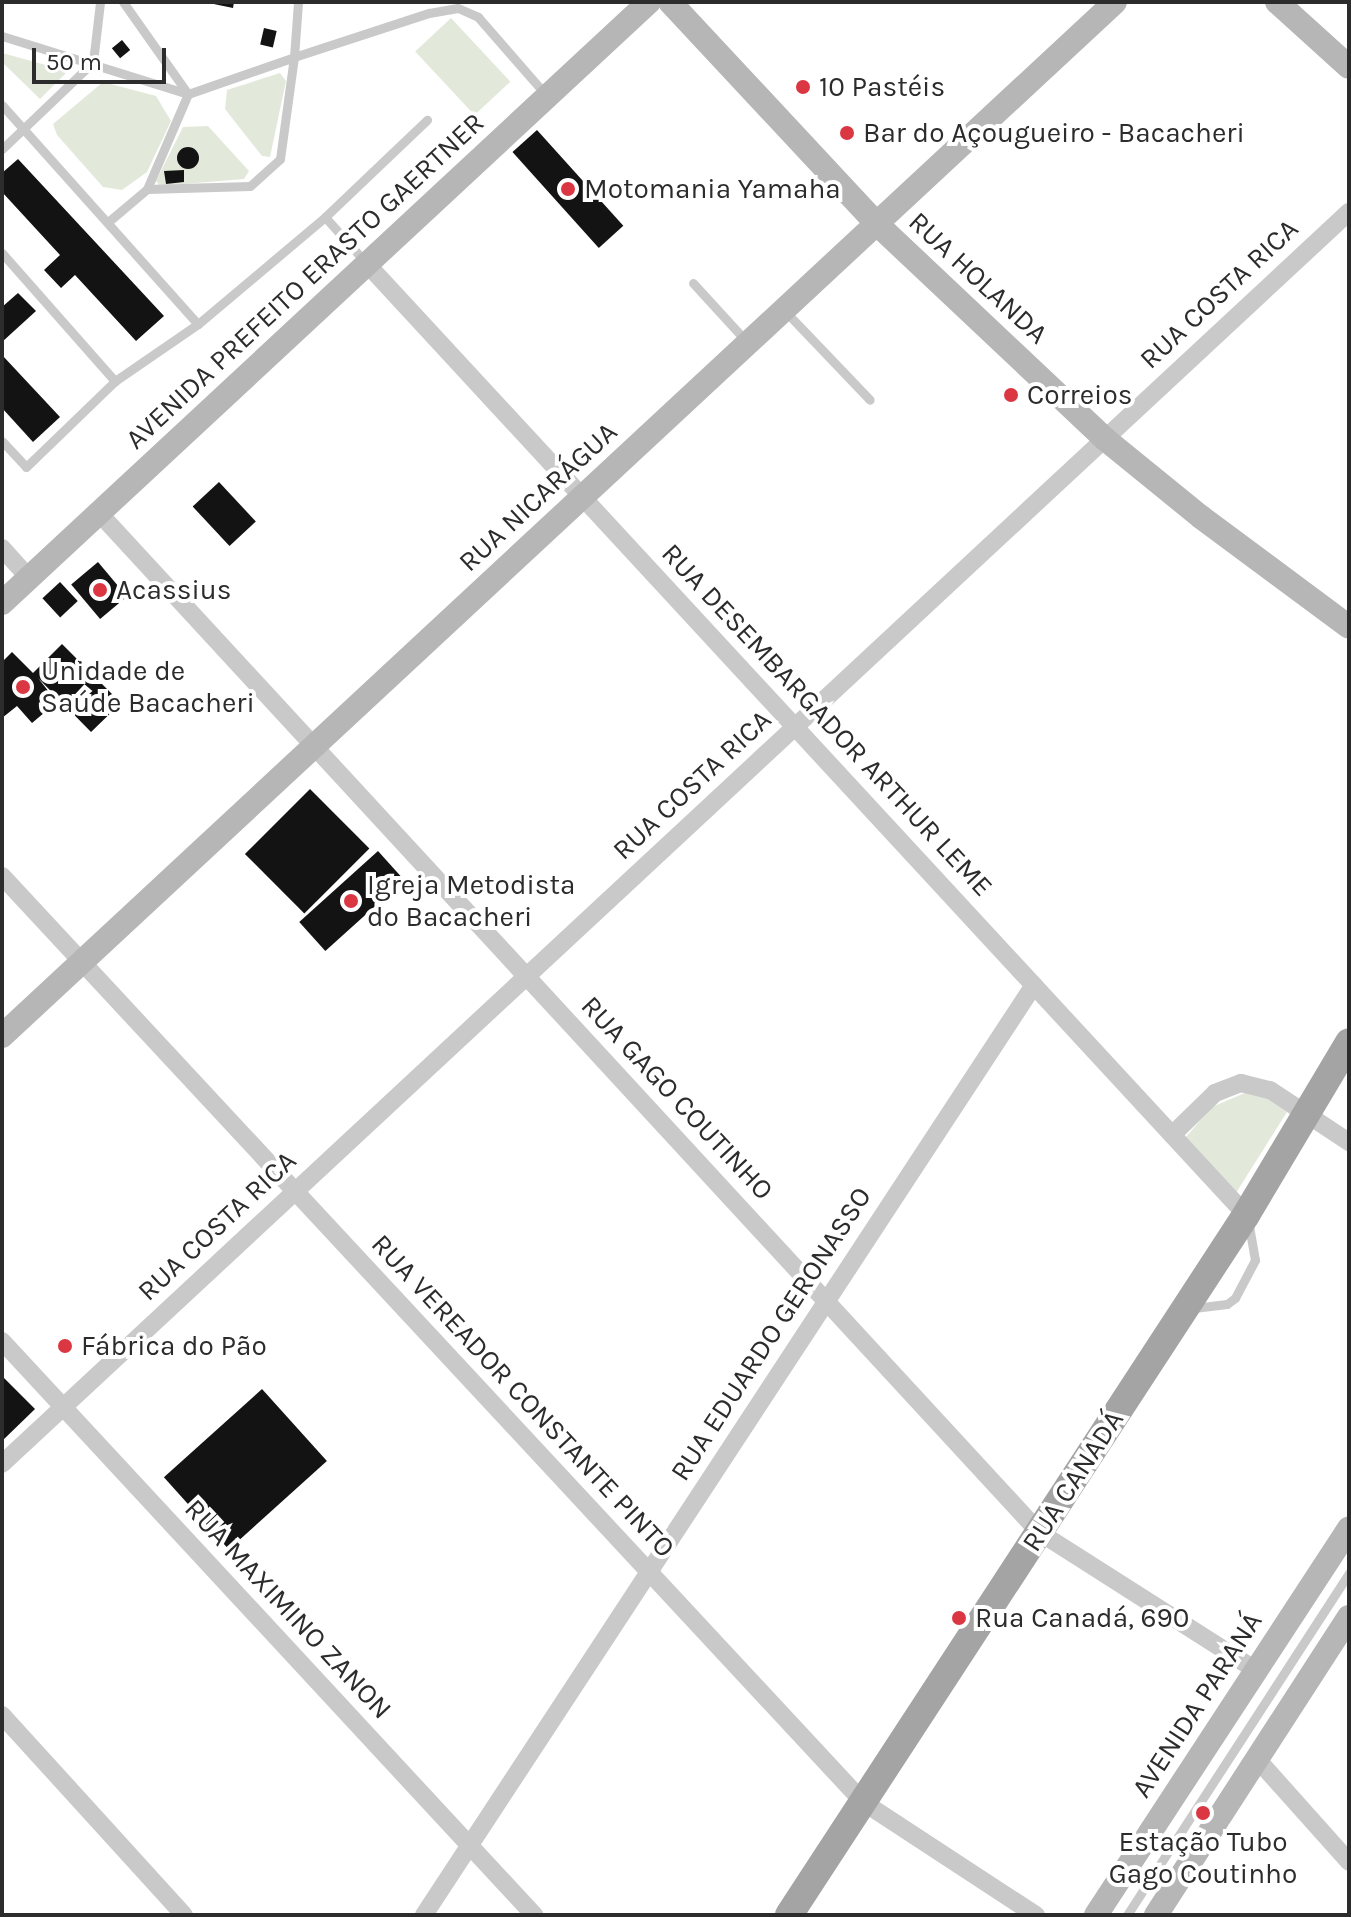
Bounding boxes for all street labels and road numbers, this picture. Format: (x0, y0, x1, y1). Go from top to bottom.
street label: AVENIDA PREFEITO ERASTO GAERTNER (119, 106, 491, 456)
street label: RUA HOLANDA (902, 205, 1054, 351)
street label: RUA COSTA RICA (1133, 212, 1305, 376)
street label: RUA NICARÁGUA (452, 415, 624, 579)
street label: RUA DESEMBARGADOR ARTHUR LEME (654, 537, 1000, 903)
street label: RUA COSTA RICA (606, 703, 778, 867)
street label: RUA GAGO COUTINHO (574, 989, 780, 1207)
street label: RUA COSTA RICA (131, 1144, 303, 1308)
street label: RUA EDUARDO GERONASSO (663, 1181, 879, 1487)
street label: RUA VEREADOR CONSTANTE PINTO (364, 1228, 682, 1564)
street label: RUA CANADÁ (1015, 1404, 1131, 1558)
street label: RUA MAXIMINO ZANON (177, 1492, 399, 1726)
street label: AVENIDA PARANÁ (1125, 1606, 1269, 1804)

